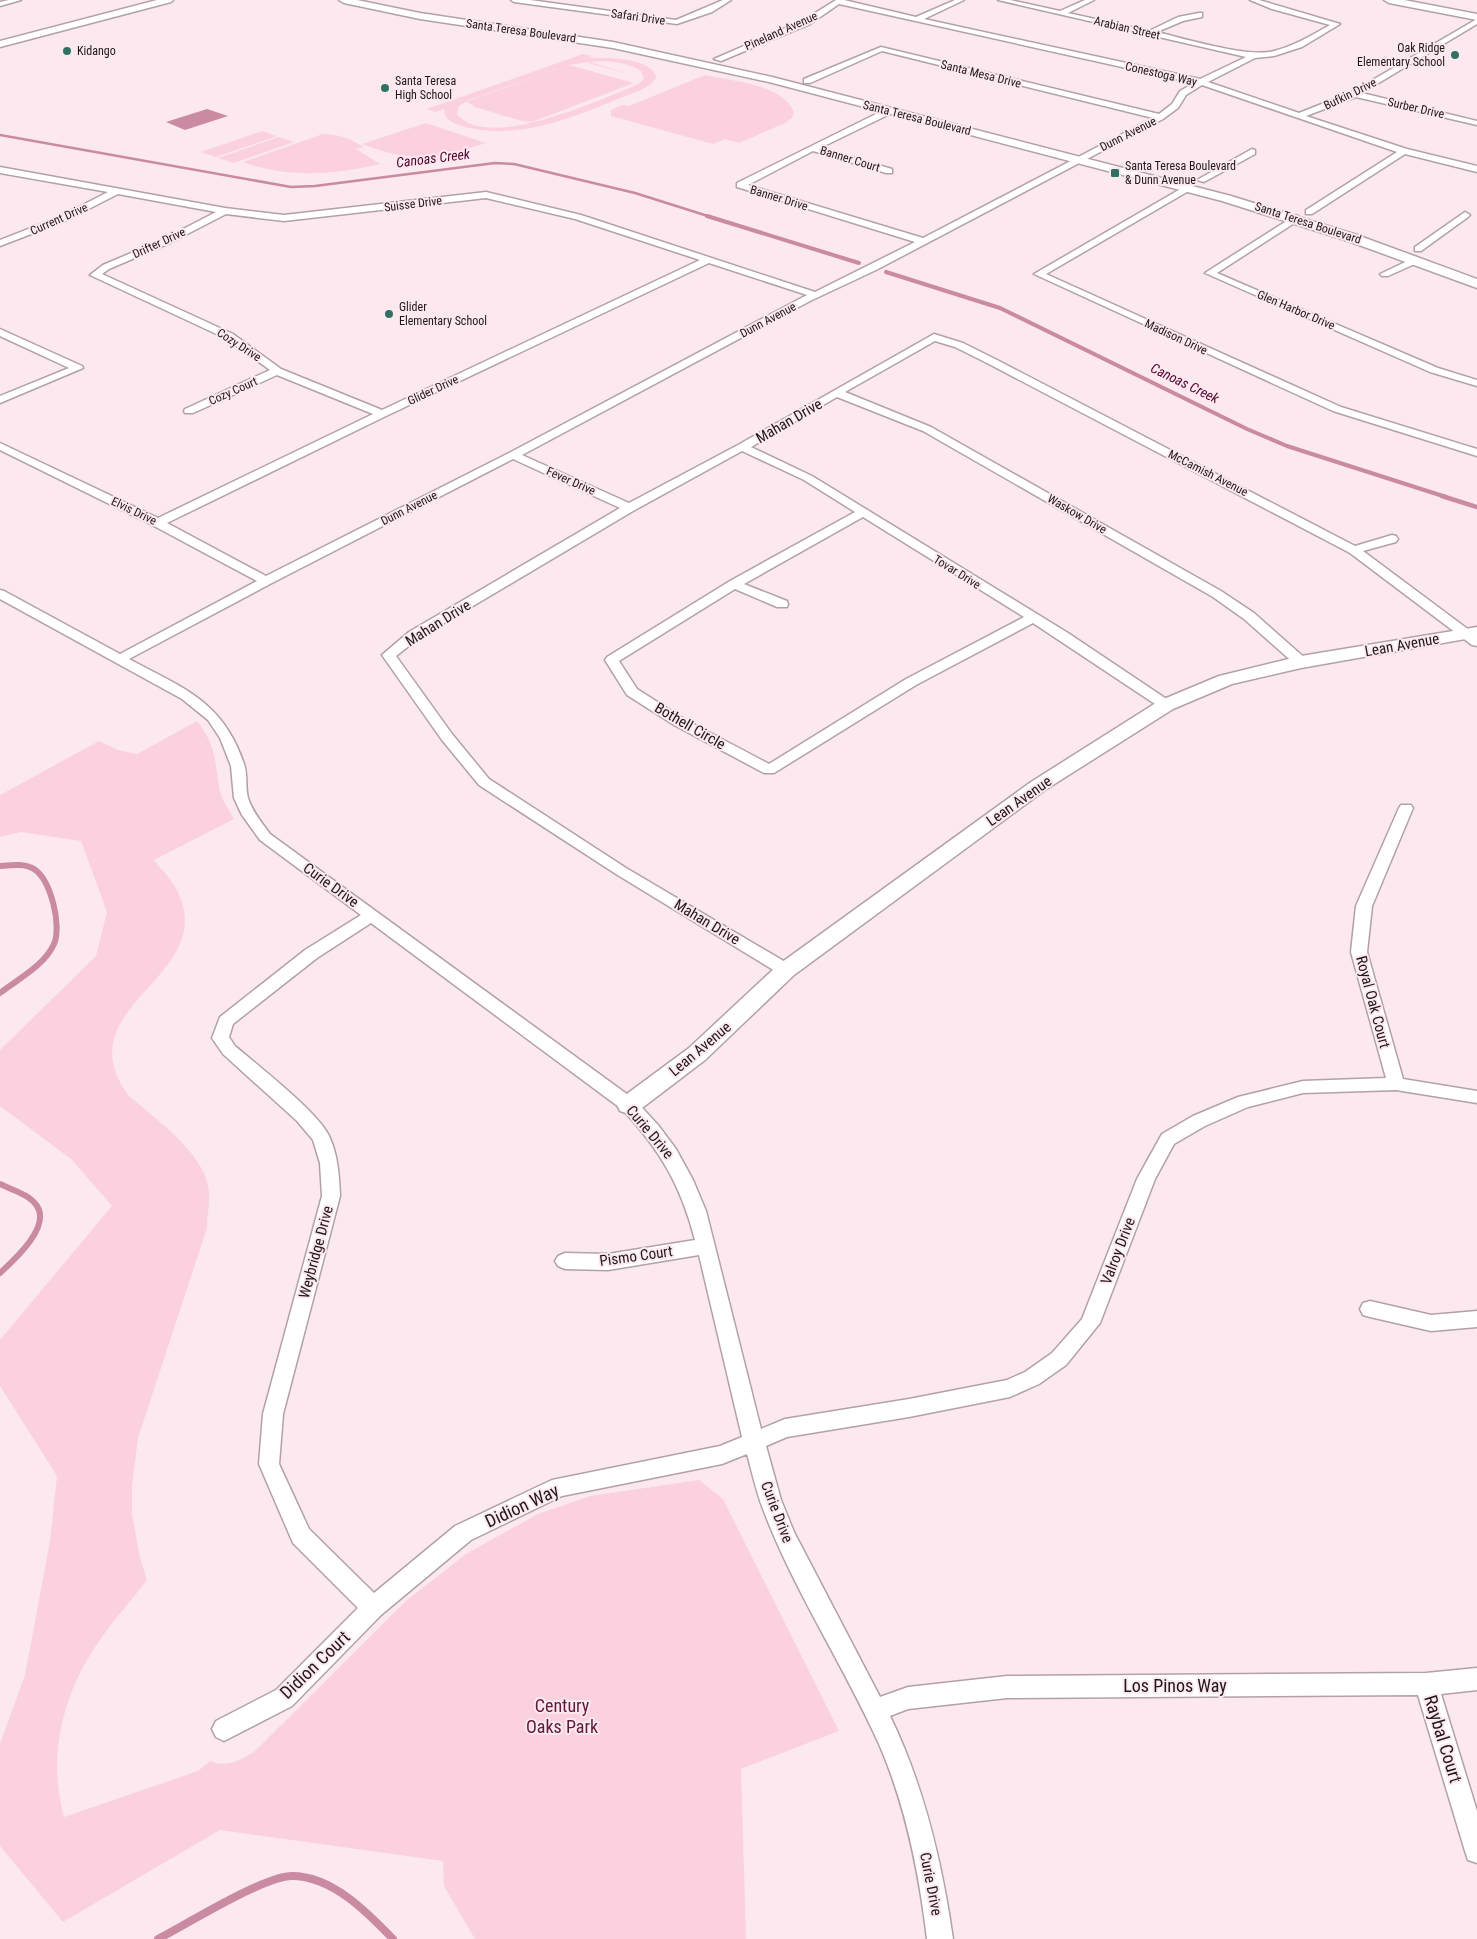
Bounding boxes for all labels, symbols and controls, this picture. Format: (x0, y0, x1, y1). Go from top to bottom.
street label: Safari Drive (610, 6, 666, 28)
street label: Pineland Avenue (742, 9, 820, 53)
street label: Arabian Street (1093, 14, 1162, 42)
street label: Santa Teresa Boulevard (465, 16, 577, 46)
place label: Oak Ridge Elementary School (1357, 41, 1445, 69)
place label: Kidango (77, 44, 116, 58)
marker: Kidango (61, 45, 73, 57)
marker: Oak Ridge Elementary School (1449, 49, 1461, 61)
street label: Santa Mesa Drive (939, 57, 1023, 91)
street label: Conestoga Way (1124, 59, 1198, 89)
place label: Santa Teresa High School (395, 74, 457, 102)
street label: Bufkin Drive (1321, 75, 1379, 113)
marker: Santa Teresa High School (379, 82, 391, 94)
street label: Surber Drive (1386, 95, 1446, 121)
street label: Santa Teresa Boulevard (861, 98, 973, 138)
street label: Dunn Avenue (1097, 114, 1159, 154)
street label: Banner Court (818, 143, 882, 175)
water label: Canoas Creek (395, 145, 472, 170)
place label: Santa Teresa Boulevard & Dunn Avenue (1125, 159, 1236, 187)
marker: Santa Teresa Boulevard & Dunn Avenue (1109, 167, 1121, 179)
street label: Banner Drive (748, 183, 810, 214)
street label: Suisse Drive (383, 193, 443, 214)
street label: Santa Teresa Boulevard (1253, 199, 1363, 247)
street label: Current Drive (28, 200, 90, 238)
street label: Drifter Drive (130, 225, 188, 261)
street label: Glen Harbor Drive (1255, 287, 1337, 333)
street label: Dunn Avenue (738, 299, 799, 341)
place label: Glider Elementary School (399, 300, 487, 328)
marker: Glider Elementary School (383, 308, 395, 320)
street label: Madison Drive (1142, 316, 1210, 358)
street label: Cozy Drive (214, 326, 264, 365)
water label: Canoas Creek (1148, 360, 1223, 407)
street label: Glider Drive (405, 372, 461, 408)
street label: Cozy Court (206, 374, 260, 408)
street label: Mahan Drive (753, 395, 825, 447)
street label: McCamish Avenue (1166, 447, 1251, 499)
street label: Fever Drive (544, 464, 598, 498)
street label: Dunn Avenue (378, 488, 440, 528)
street label: Waskow Drive (1045, 491, 1109, 537)
street label: Elvis Drive (109, 494, 159, 528)
street label: Tovar Drive (931, 552, 983, 592)
street label: Mahan Drive (402, 596, 474, 650)
street label: Lean Avenue (1363, 630, 1441, 660)
street label: Bothell Circle (651, 699, 729, 753)
street label: Lean Avenue (983, 772, 1055, 830)
street label: Curie Drive (300, 859, 362, 911)
street label: Mahan Drive (671, 895, 743, 949)
street label: Royal Oak Court (1352, 954, 1394, 1050)
street label: Lean Avenue (665, 1018, 735, 1080)
street label: Curie Drive (622, 1102, 678, 1162)
street label: Weybridge Drive (295, 1204, 337, 1300)
street label: Valroy Drive (1097, 1215, 1139, 1287)
street label: Pismo Court (598, 1242, 674, 1270)
street label: Didion Way (482, 1479, 562, 1532)
street label: Curie Drive (757, 1479, 797, 1545)
street label: Didion Court (276, 1626, 354, 1703)
street label: Los Pinos Way (1123, 1675, 1227, 1696)
street label: Raybal Court (1420, 1693, 1467, 1785)
park label: Century Oaks Park (526, 1695, 598, 1737)
street label: Curie Drive (916, 1851, 946, 1917)

